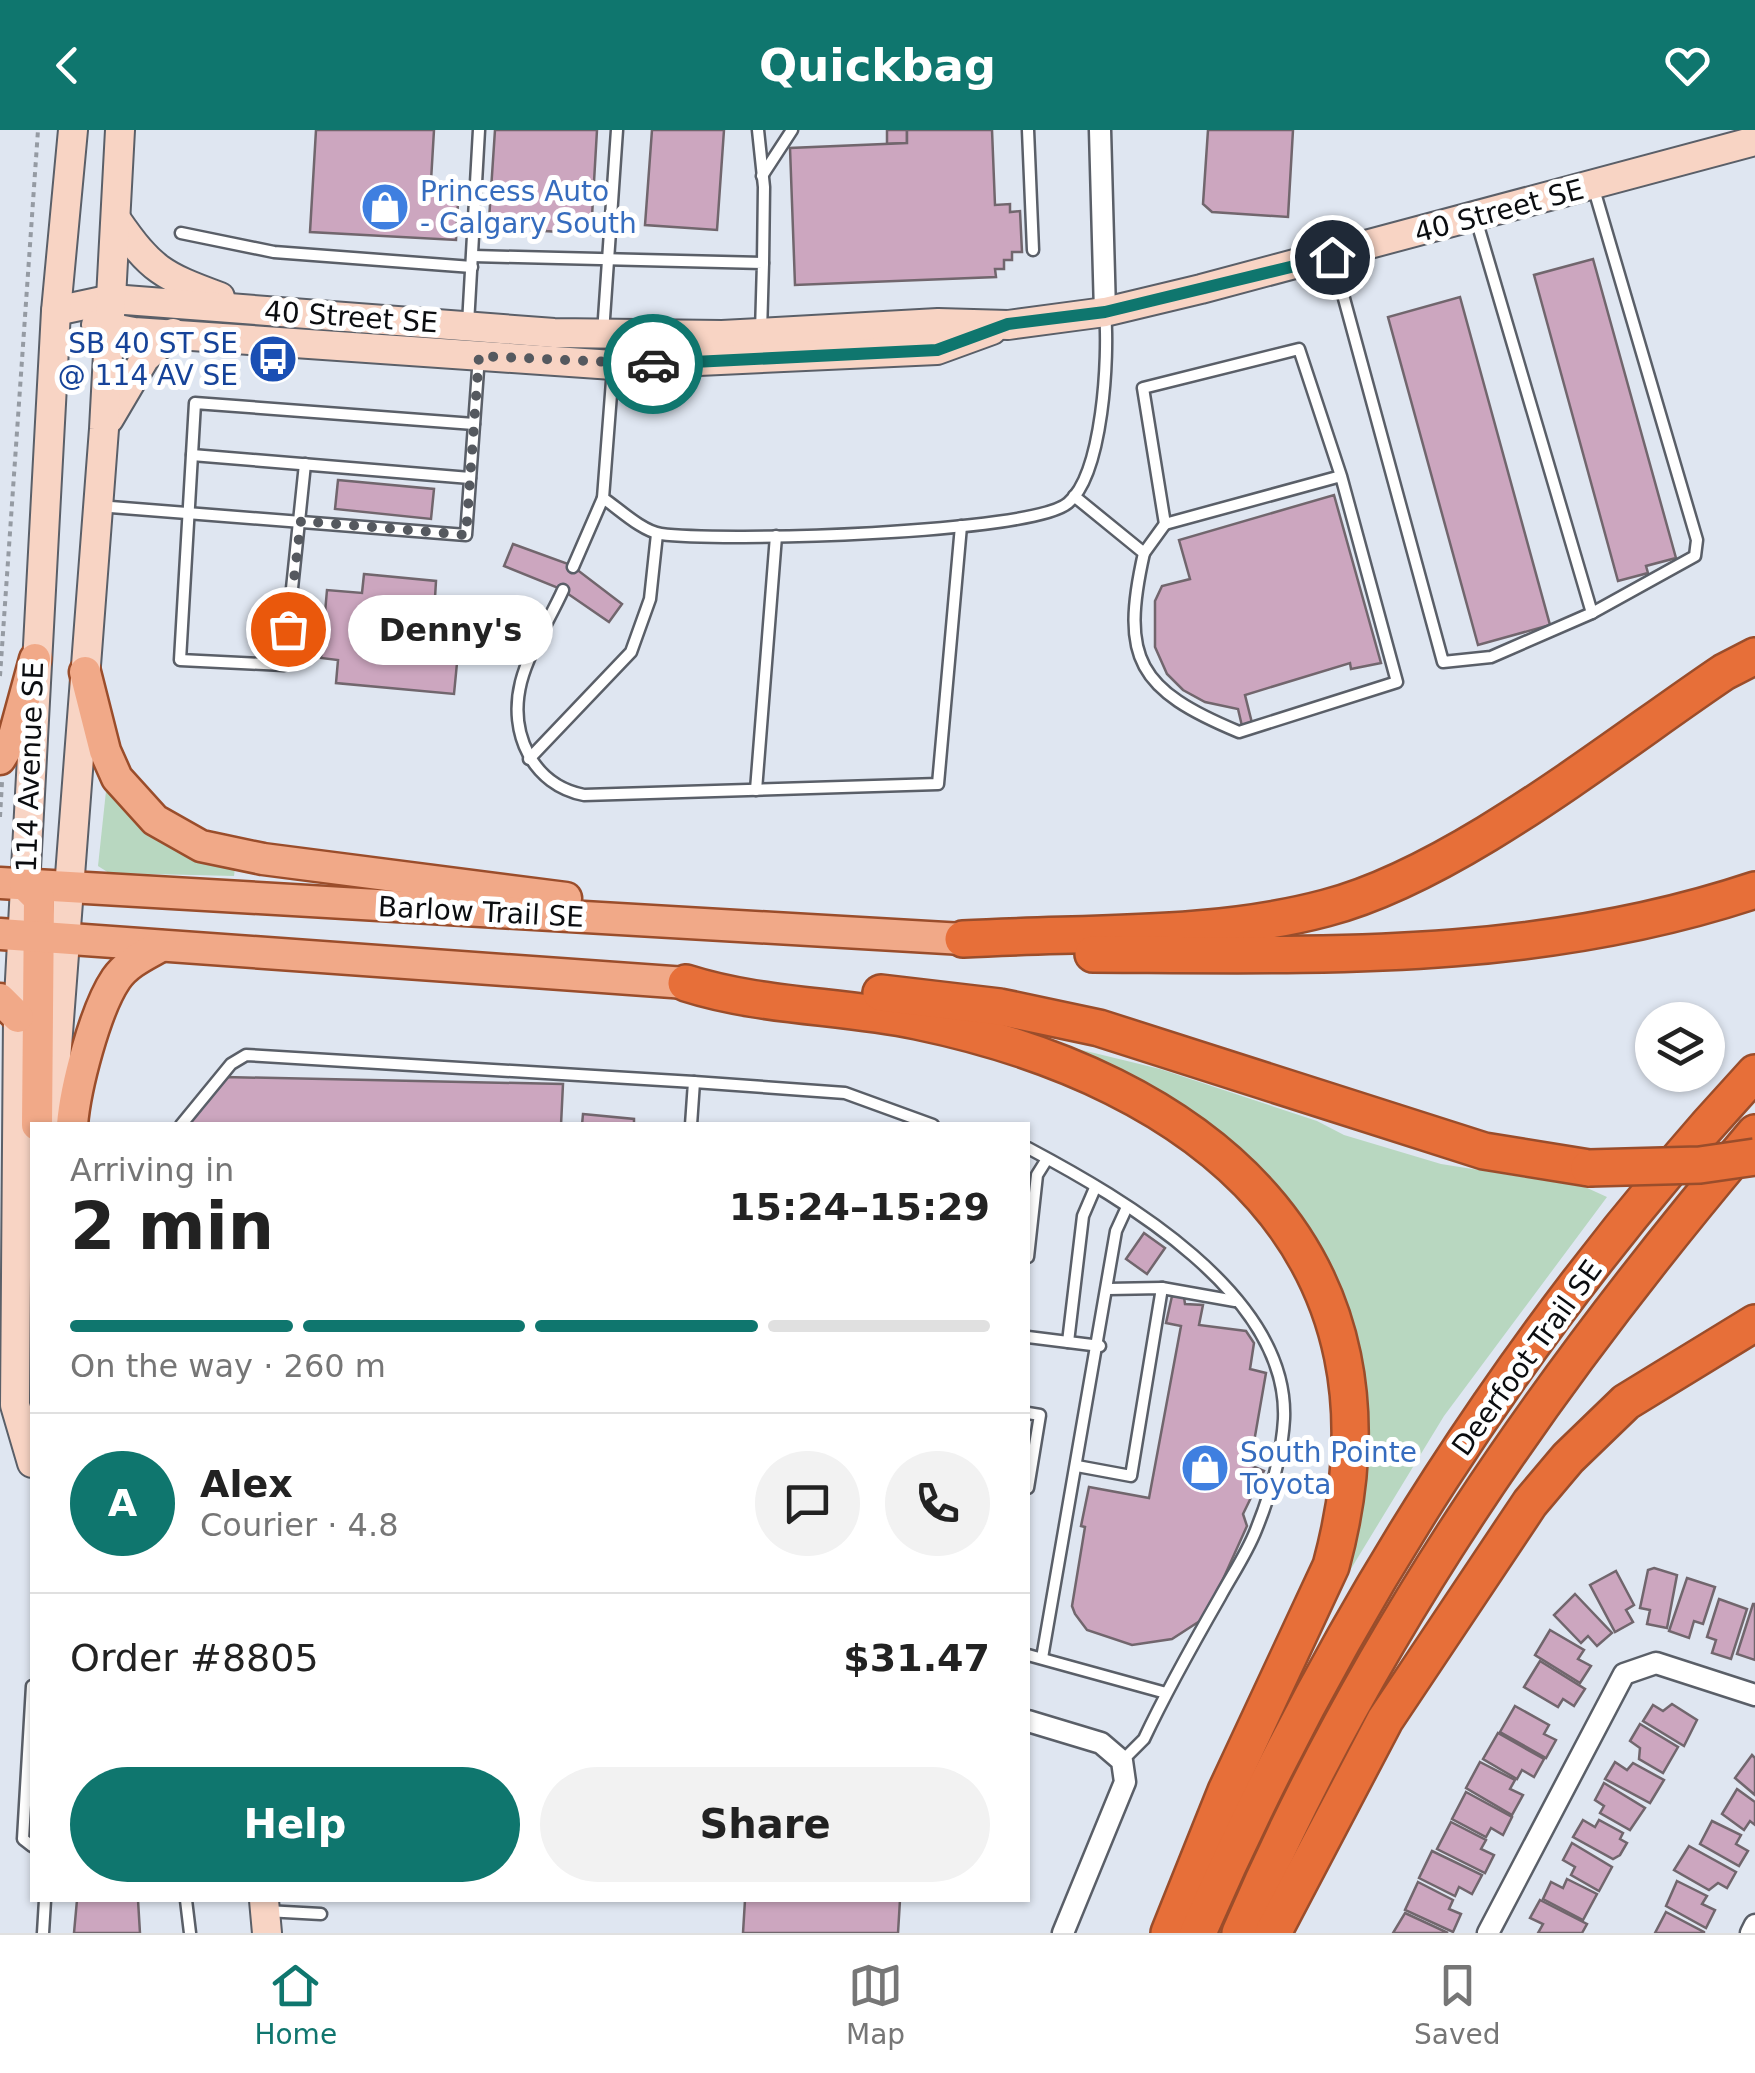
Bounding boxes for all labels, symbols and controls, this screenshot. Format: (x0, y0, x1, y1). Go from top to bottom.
icon: back (40, 38, 95, 93)
icon: heart (1660, 38, 1715, 93)
text: Quickbag (759, 39, 996, 92)
street label: 40 Street SE (1411, 173, 1587, 249)
place label: Princess Auto - Calgary South (420, 175, 637, 240)
shop icon: Princess Auto - Calgary South (359, 181, 411, 233)
pin (1290, 215, 1375, 300)
icon: home (1305, 230, 1360, 285)
street label: 40 Street SE (263, 294, 439, 340)
courier (603, 314, 703, 414)
place label: SB 40 ST SE @ 114 AV SE (58, 327, 238, 392)
bus stop icon: SB 40 ST SE @ 114 AV SE (247, 333, 299, 385)
icon: car (626, 337, 681, 392)
pin (246, 587, 331, 672)
callout: Denny's (348, 594, 553, 664)
icon: bag (261, 602, 316, 657)
text: Denny's (379, 611, 522, 649)
street label: 114 Avenue SE (10, 661, 50, 873)
street label: Barlow Trail SE (377, 890, 585, 934)
map controls (1635, 1002, 1725, 1092)
button: layers (1635, 1002, 1725, 1092)
text: Arriving in (70, 1151, 234, 1189)
text: 15:24–15:29 (729, 1185, 990, 1229)
text: 2 min (70, 1189, 274, 1264)
street label: Deerfoot Trail SE (1445, 1254, 1609, 1462)
text: On the way · 260 m (70, 1347, 386, 1385)
place label: South Pointe Toyota (1239, 1436, 1417, 1501)
shop icon: South Pointe Toyota (1179, 1442, 1231, 1494)
button: chat (755, 1451, 860, 1556)
button: phone (885, 1451, 990, 1556)
text: Alex (200, 1462, 293, 1506)
text: A (108, 1481, 137, 1525)
text: Courier · 4.8 (200, 1506, 399, 1544)
text: Order #8805 (70, 1636, 319, 1680)
text: $31.47 (843, 1636, 990, 1680)
button: Help (70, 1767, 520, 1882)
button: Share (540, 1767, 990, 1882)
tab: Home (254, 1958, 337, 2051)
tab: Map (846, 1958, 905, 2051)
tab: Saved (1414, 1958, 1501, 2051)

